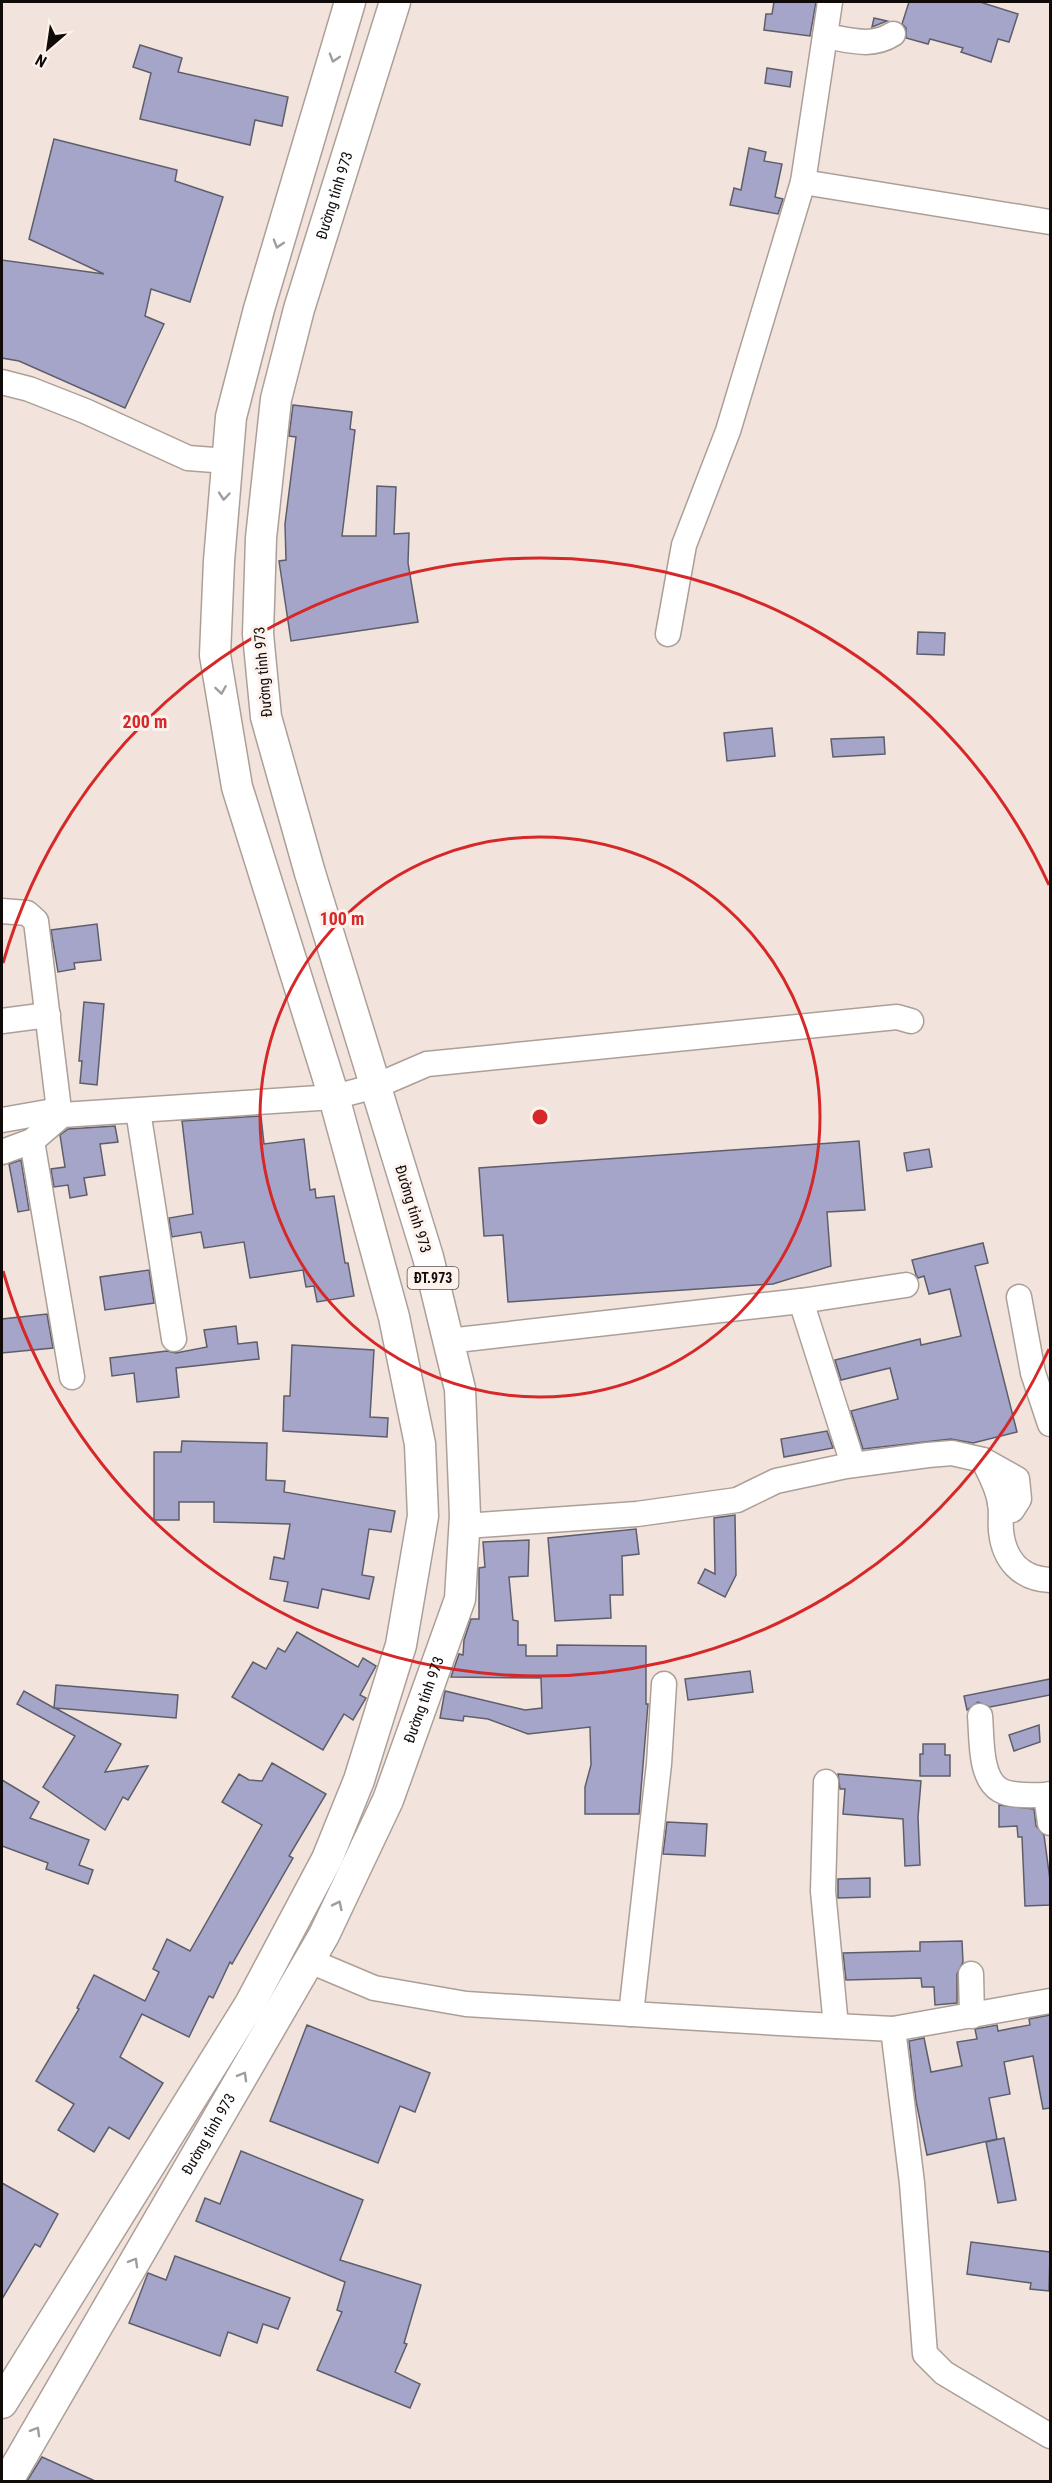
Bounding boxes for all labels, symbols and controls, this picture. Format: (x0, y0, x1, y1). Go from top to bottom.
north arrow (18, 18, 78, 78)
text: N (32, 50, 50, 71)
one-way arrow (329, 52, 341, 62)
street label: Đường tỉnh 973 (312, 149, 357, 242)
one-way arrow (273, 238, 285, 249)
one-way arrow (218, 491, 231, 500)
street label: Đường tỉnh 973 (250, 626, 276, 718)
one-way arrow (214, 685, 227, 695)
text: 200 m (123, 711, 167, 732)
text: 100 m (320, 908, 364, 929)
centre of rings (530, 1107, 550, 1127)
street label: Đường tỉnh 973 (391, 1163, 435, 1255)
road number: ĐT.973 (408, 1267, 458, 1289)
street label: Đường tỉnh 973 (400, 1654, 448, 1746)
one-way arrow (330, 1901, 342, 1912)
one-way arrow (236, 2072, 247, 2082)
street label: Đường tỉnh 973 (178, 2090, 239, 2178)
one-way arrow (127, 2258, 138, 2268)
one-way arrow (29, 2426, 40, 2437)

